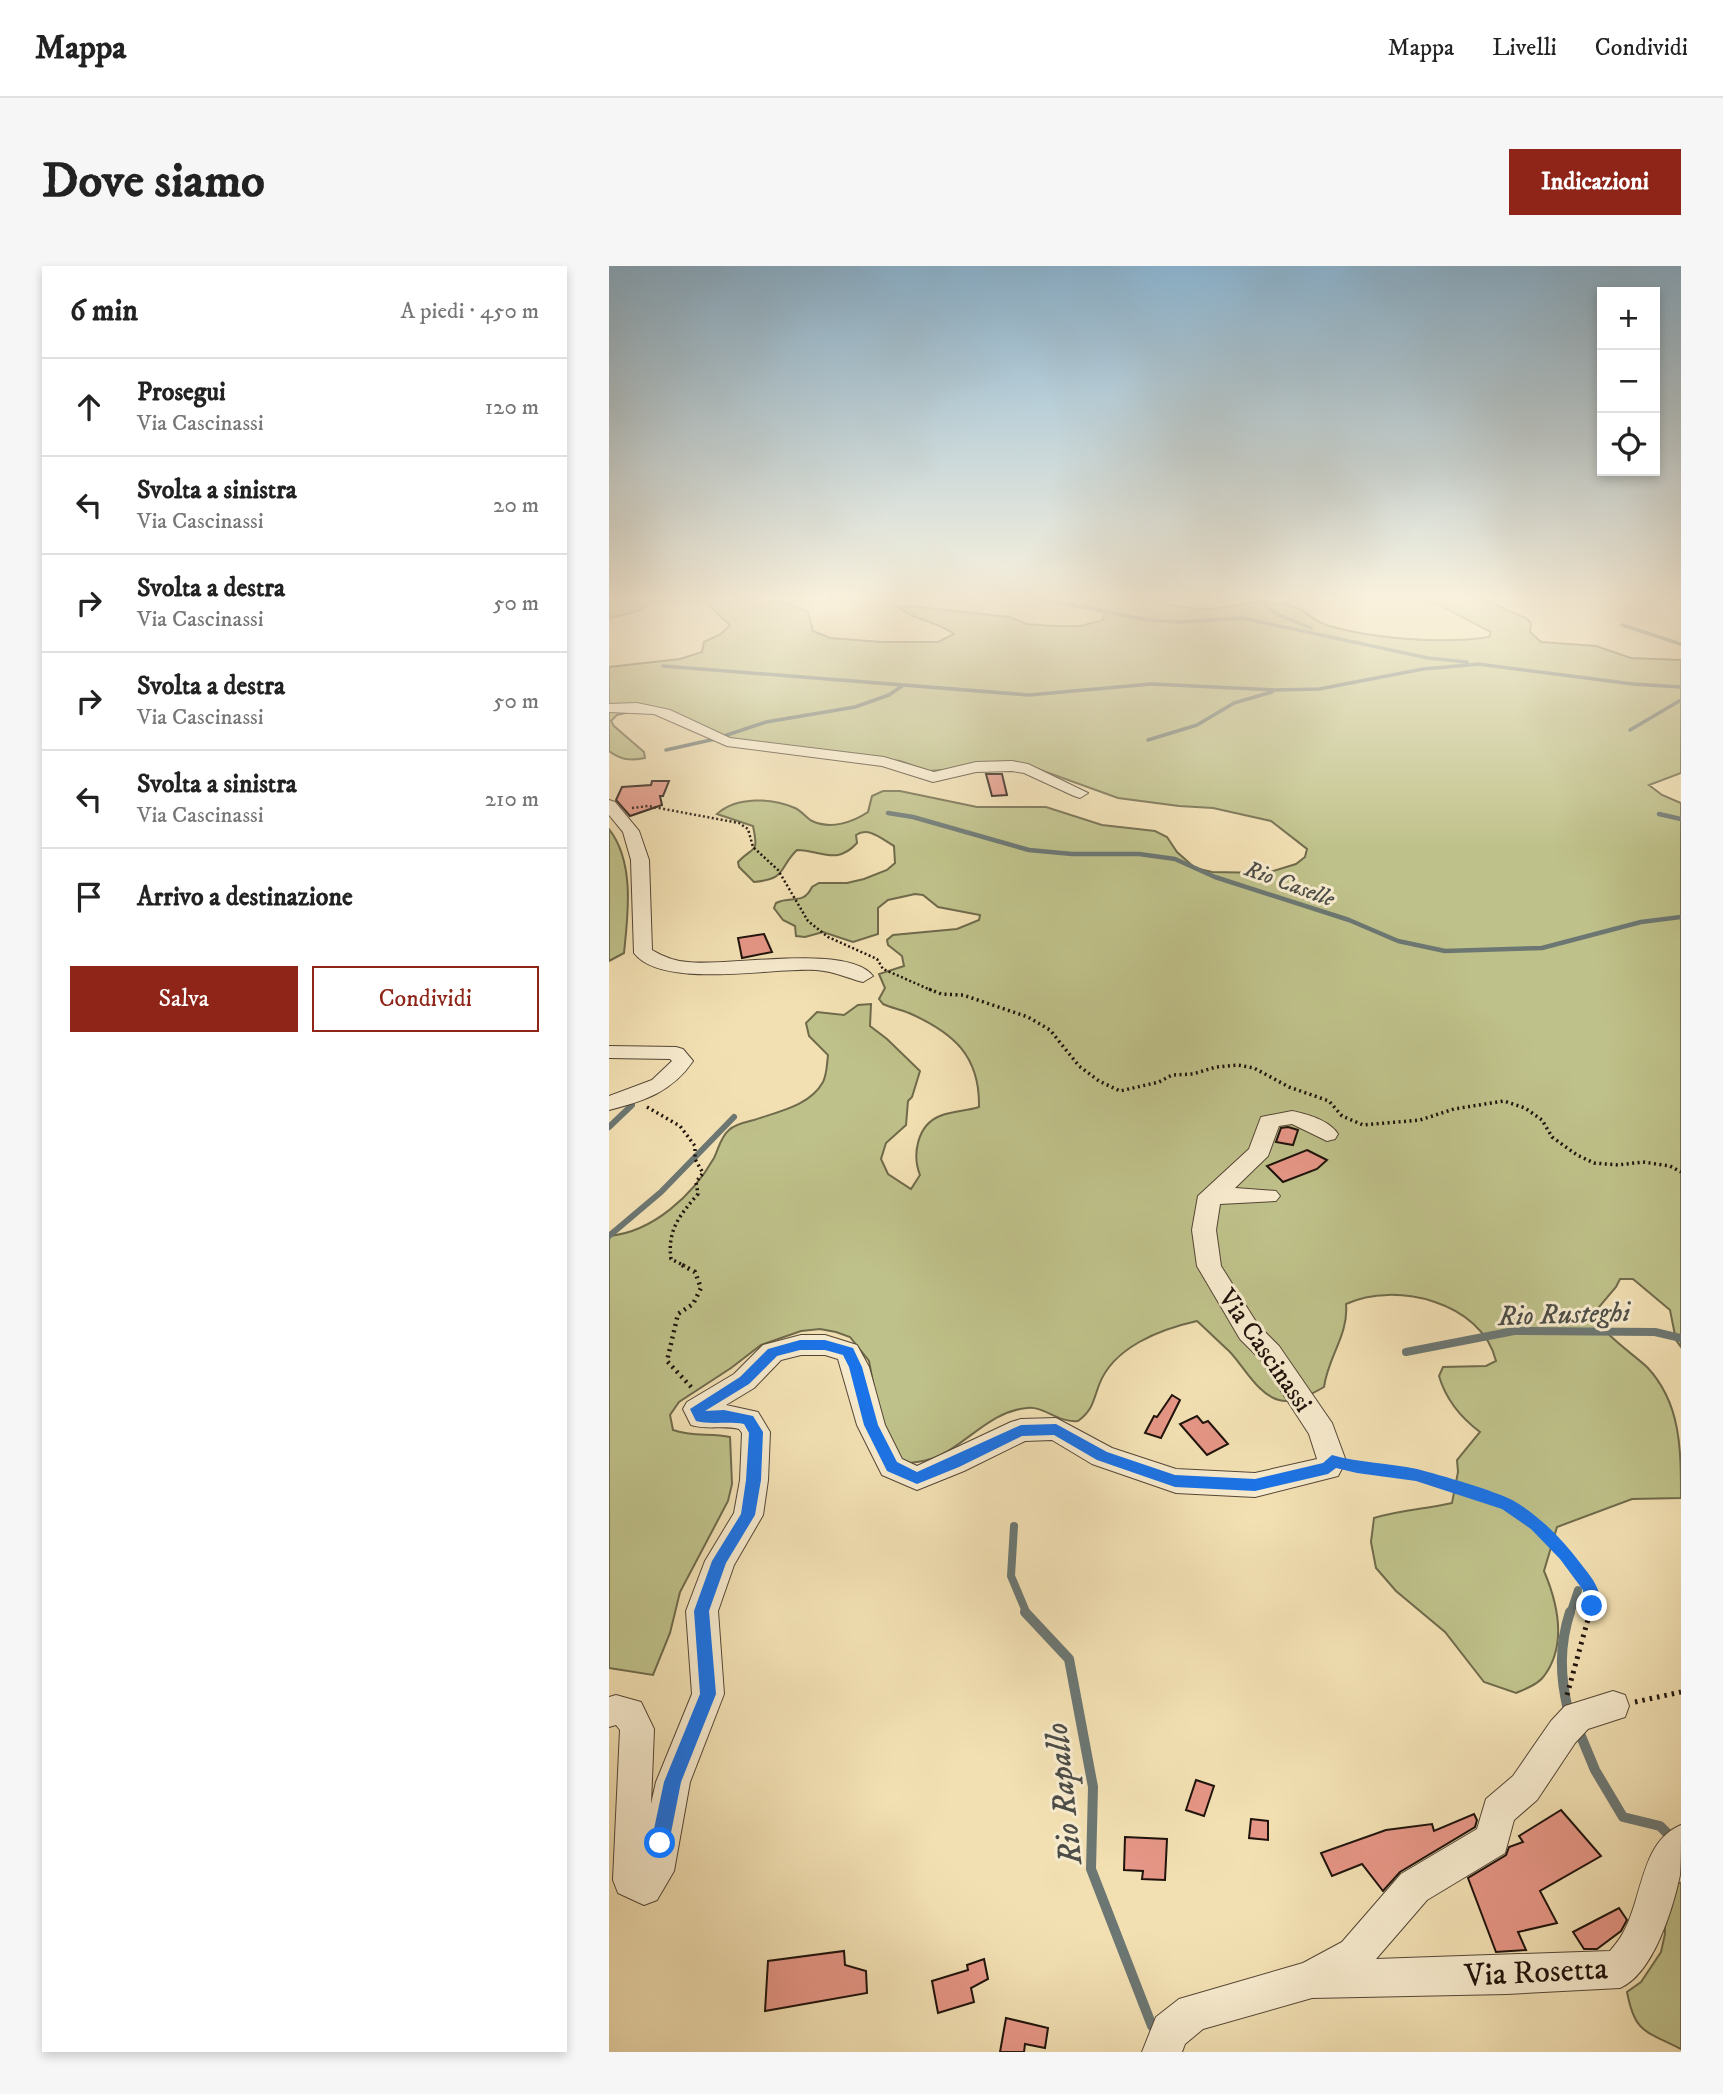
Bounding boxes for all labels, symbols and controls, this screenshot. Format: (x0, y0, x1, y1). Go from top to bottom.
text: Mappa (35, 28, 126, 69)
text: Mappa (1388, 33, 1454, 63)
text: Livelli (1492, 33, 1557, 63)
text: Condividi (1595, 33, 1688, 63)
button: Indicazioni (1509, 149, 1681, 215)
text: Dove siamo (42, 151, 265, 213)
map controls (1597, 287, 1660, 476)
button: + (1597, 287, 1660, 350)
text: 6 min (70, 293, 138, 330)
text: A piedi · 450 m (401, 297, 539, 326)
button: − (1597, 350, 1660, 413)
text: Prosegui (137, 376, 226, 409)
icon: ahead (70, 388, 108, 426)
text: 120 m (485, 393, 539, 422)
text: Via Cascinassi (137, 409, 264, 438)
button: locate (1597, 413, 1660, 476)
text: Svolta a sinistra (137, 474, 297, 507)
icon: left (70, 486, 108, 524)
text: 20 m (493, 491, 539, 520)
text: Via Cascinassi (137, 507, 264, 536)
text: Svolta a destra (137, 572, 285, 605)
icon: right (70, 584, 108, 622)
text: 50 m (493, 589, 539, 618)
text: Via Cascinassi (137, 605, 264, 634)
text: Svolta a destra (137, 670, 285, 703)
icon: right (70, 682, 108, 720)
text: 50 m (493, 687, 539, 716)
text: Via Cascinassi (137, 703, 264, 732)
text: Svolta a sinistra (137, 768, 297, 801)
icon: left (70, 780, 108, 818)
text: 210 m (485, 785, 539, 814)
text: Via Cascinassi (137, 801, 264, 830)
water label: Rio Caselle (1240, 854, 1339, 914)
icon: arrive (70, 878, 108, 916)
text: Arrivo a destinazione (137, 881, 353, 914)
button: Salva (70, 966, 298, 1032)
button: Condividi (312, 966, 539, 1032)
street label: Via Cascinassi (1210, 1282, 1319, 1419)
water label: Rio Rusteghi (1496, 1295, 1632, 1334)
route end (1576, 1590, 1607, 1621)
water label: Rio Rapallo (1037, 1720, 1092, 1868)
route start (644, 1827, 675, 1858)
street label: Via Rosetta (1462, 1949, 1609, 1997)

